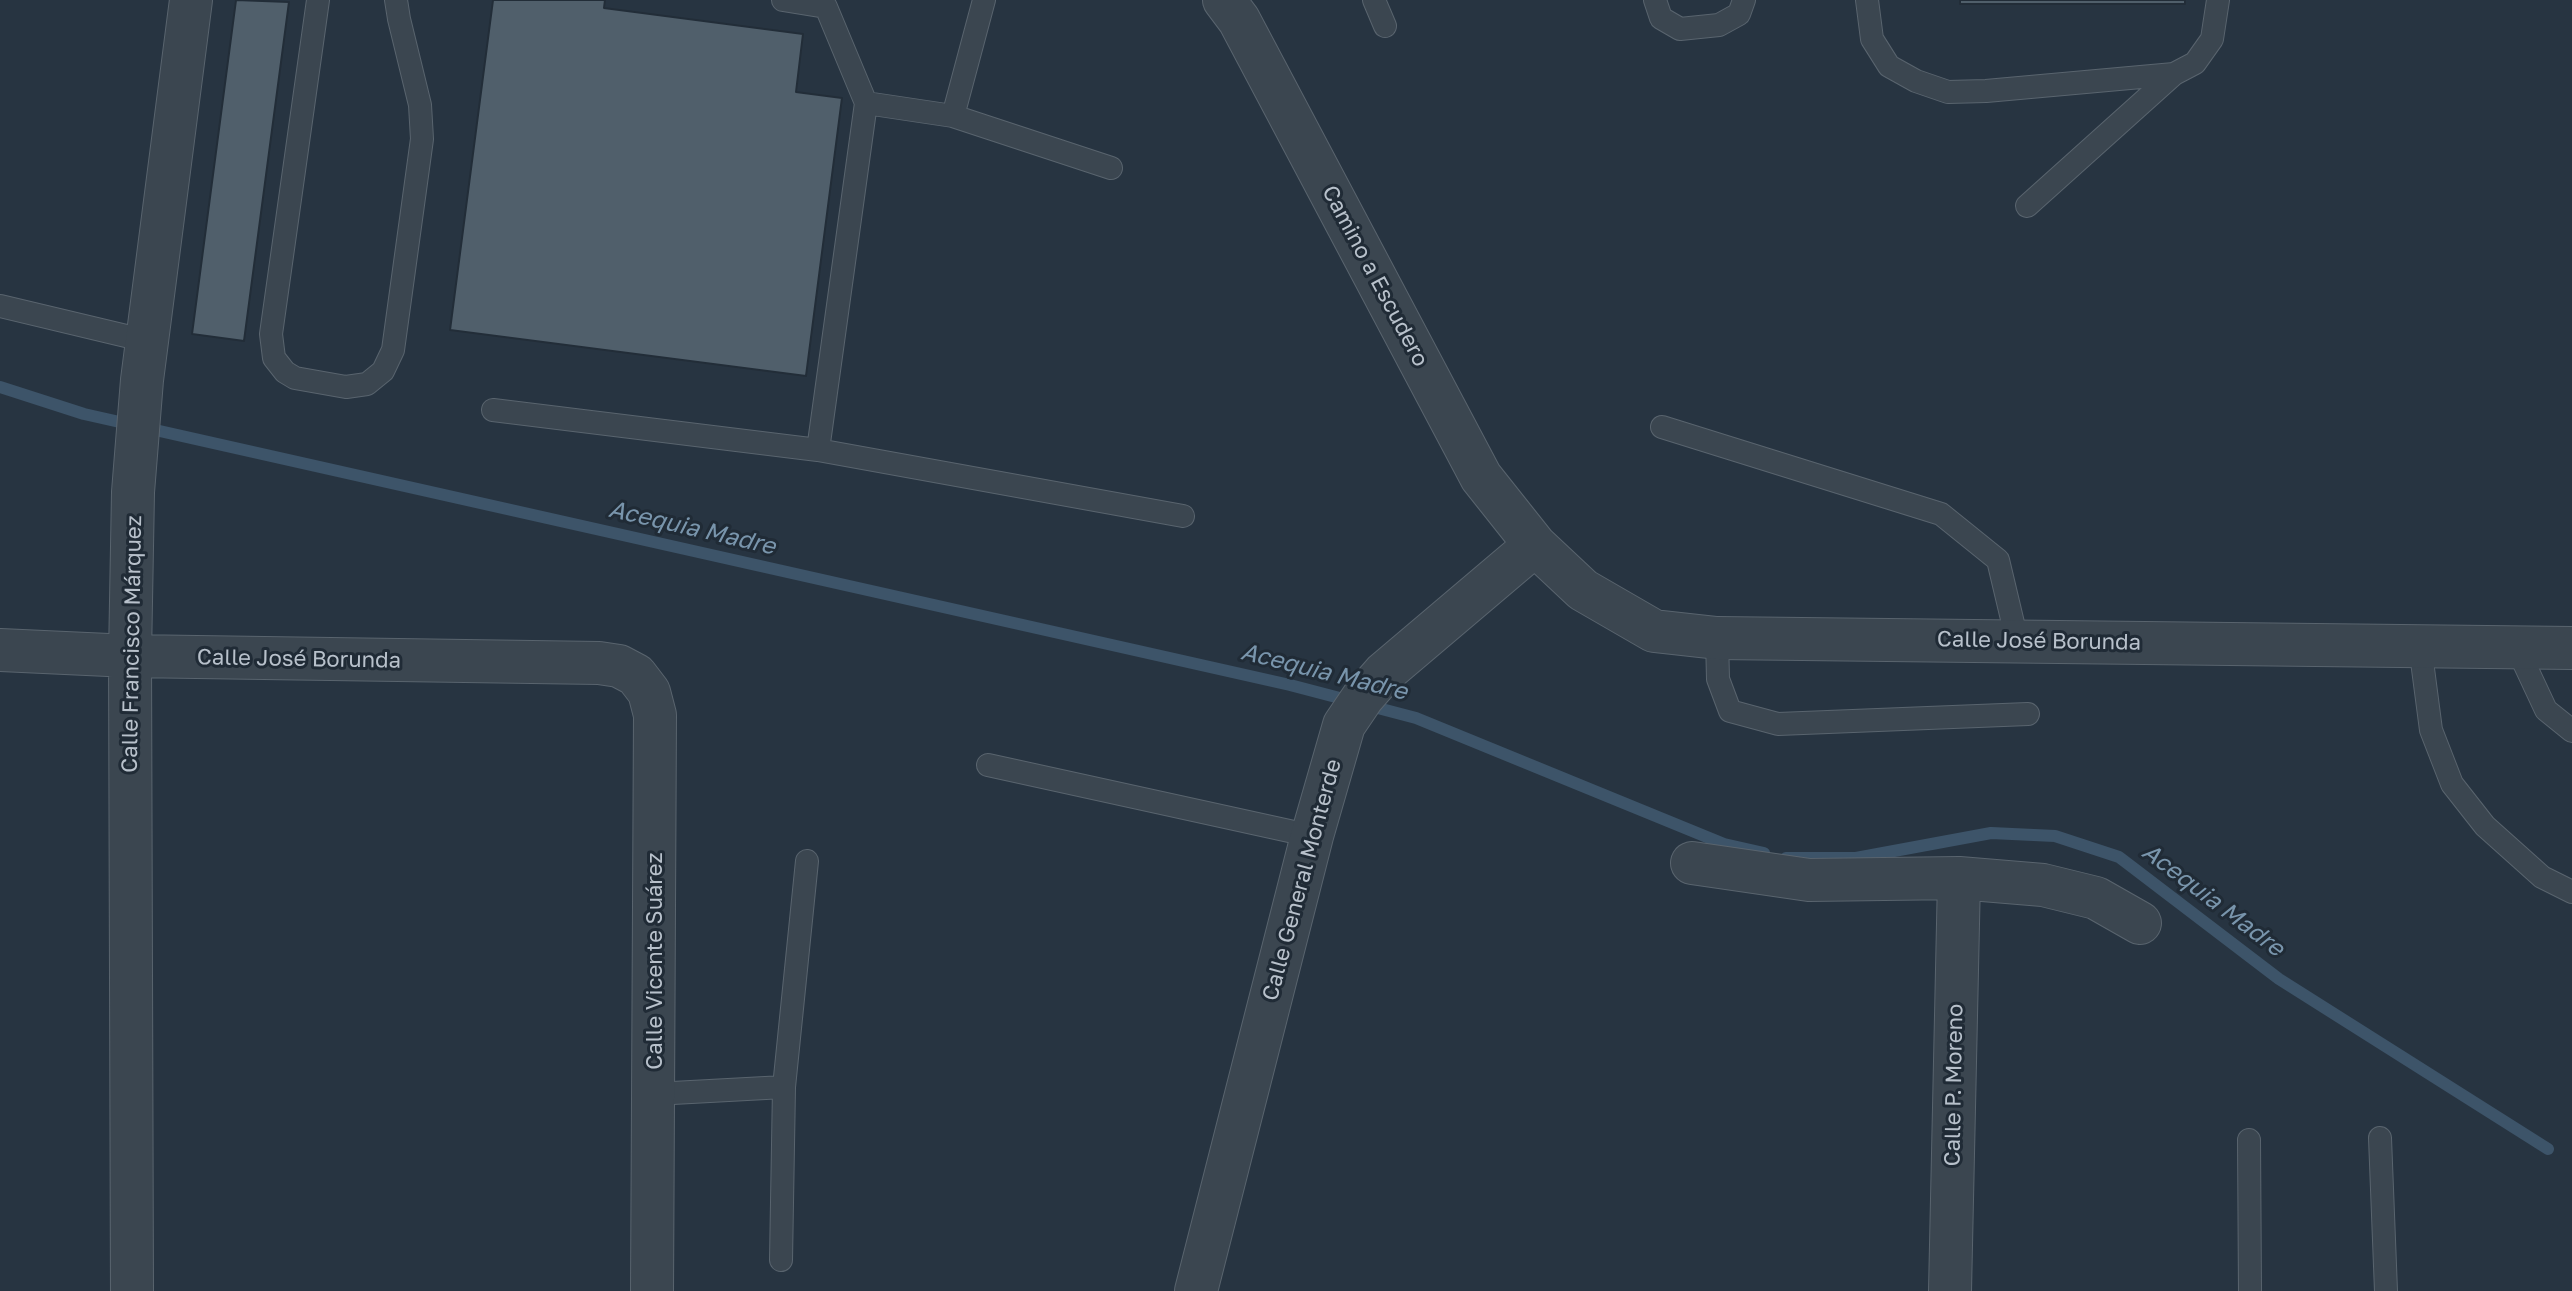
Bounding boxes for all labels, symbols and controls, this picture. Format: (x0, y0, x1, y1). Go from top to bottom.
street label: Camino a Escudero (1316, 181, 1434, 371)
water label: Acequia Madre (606, 495, 778, 561)
street label: Calle Francisco Márquez (117, 515, 147, 773)
street label: Calle José Borunda (1937, 626, 2141, 656)
water label: Acequia Madre (1238, 637, 1410, 707)
street label: Calle José Borunda (197, 644, 401, 674)
street label: Calle General Monterde (1257, 756, 1347, 1004)
water label: Acequia Madre (2136, 837, 2290, 963)
street label: Calle Vicente Suárez (642, 852, 668, 1070)
street label: Calle P. Moreno (1939, 1003, 1969, 1167)

